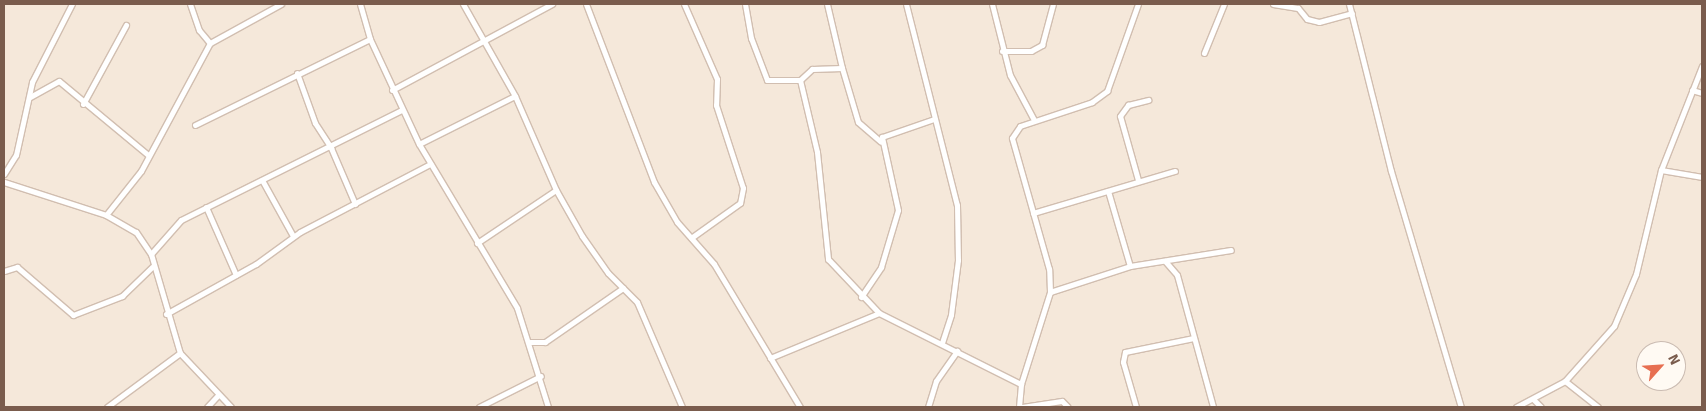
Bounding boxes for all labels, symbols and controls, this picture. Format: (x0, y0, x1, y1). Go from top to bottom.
north arrow (1636, 341, 1686, 391)
text: N (1664, 352, 1684, 368)

